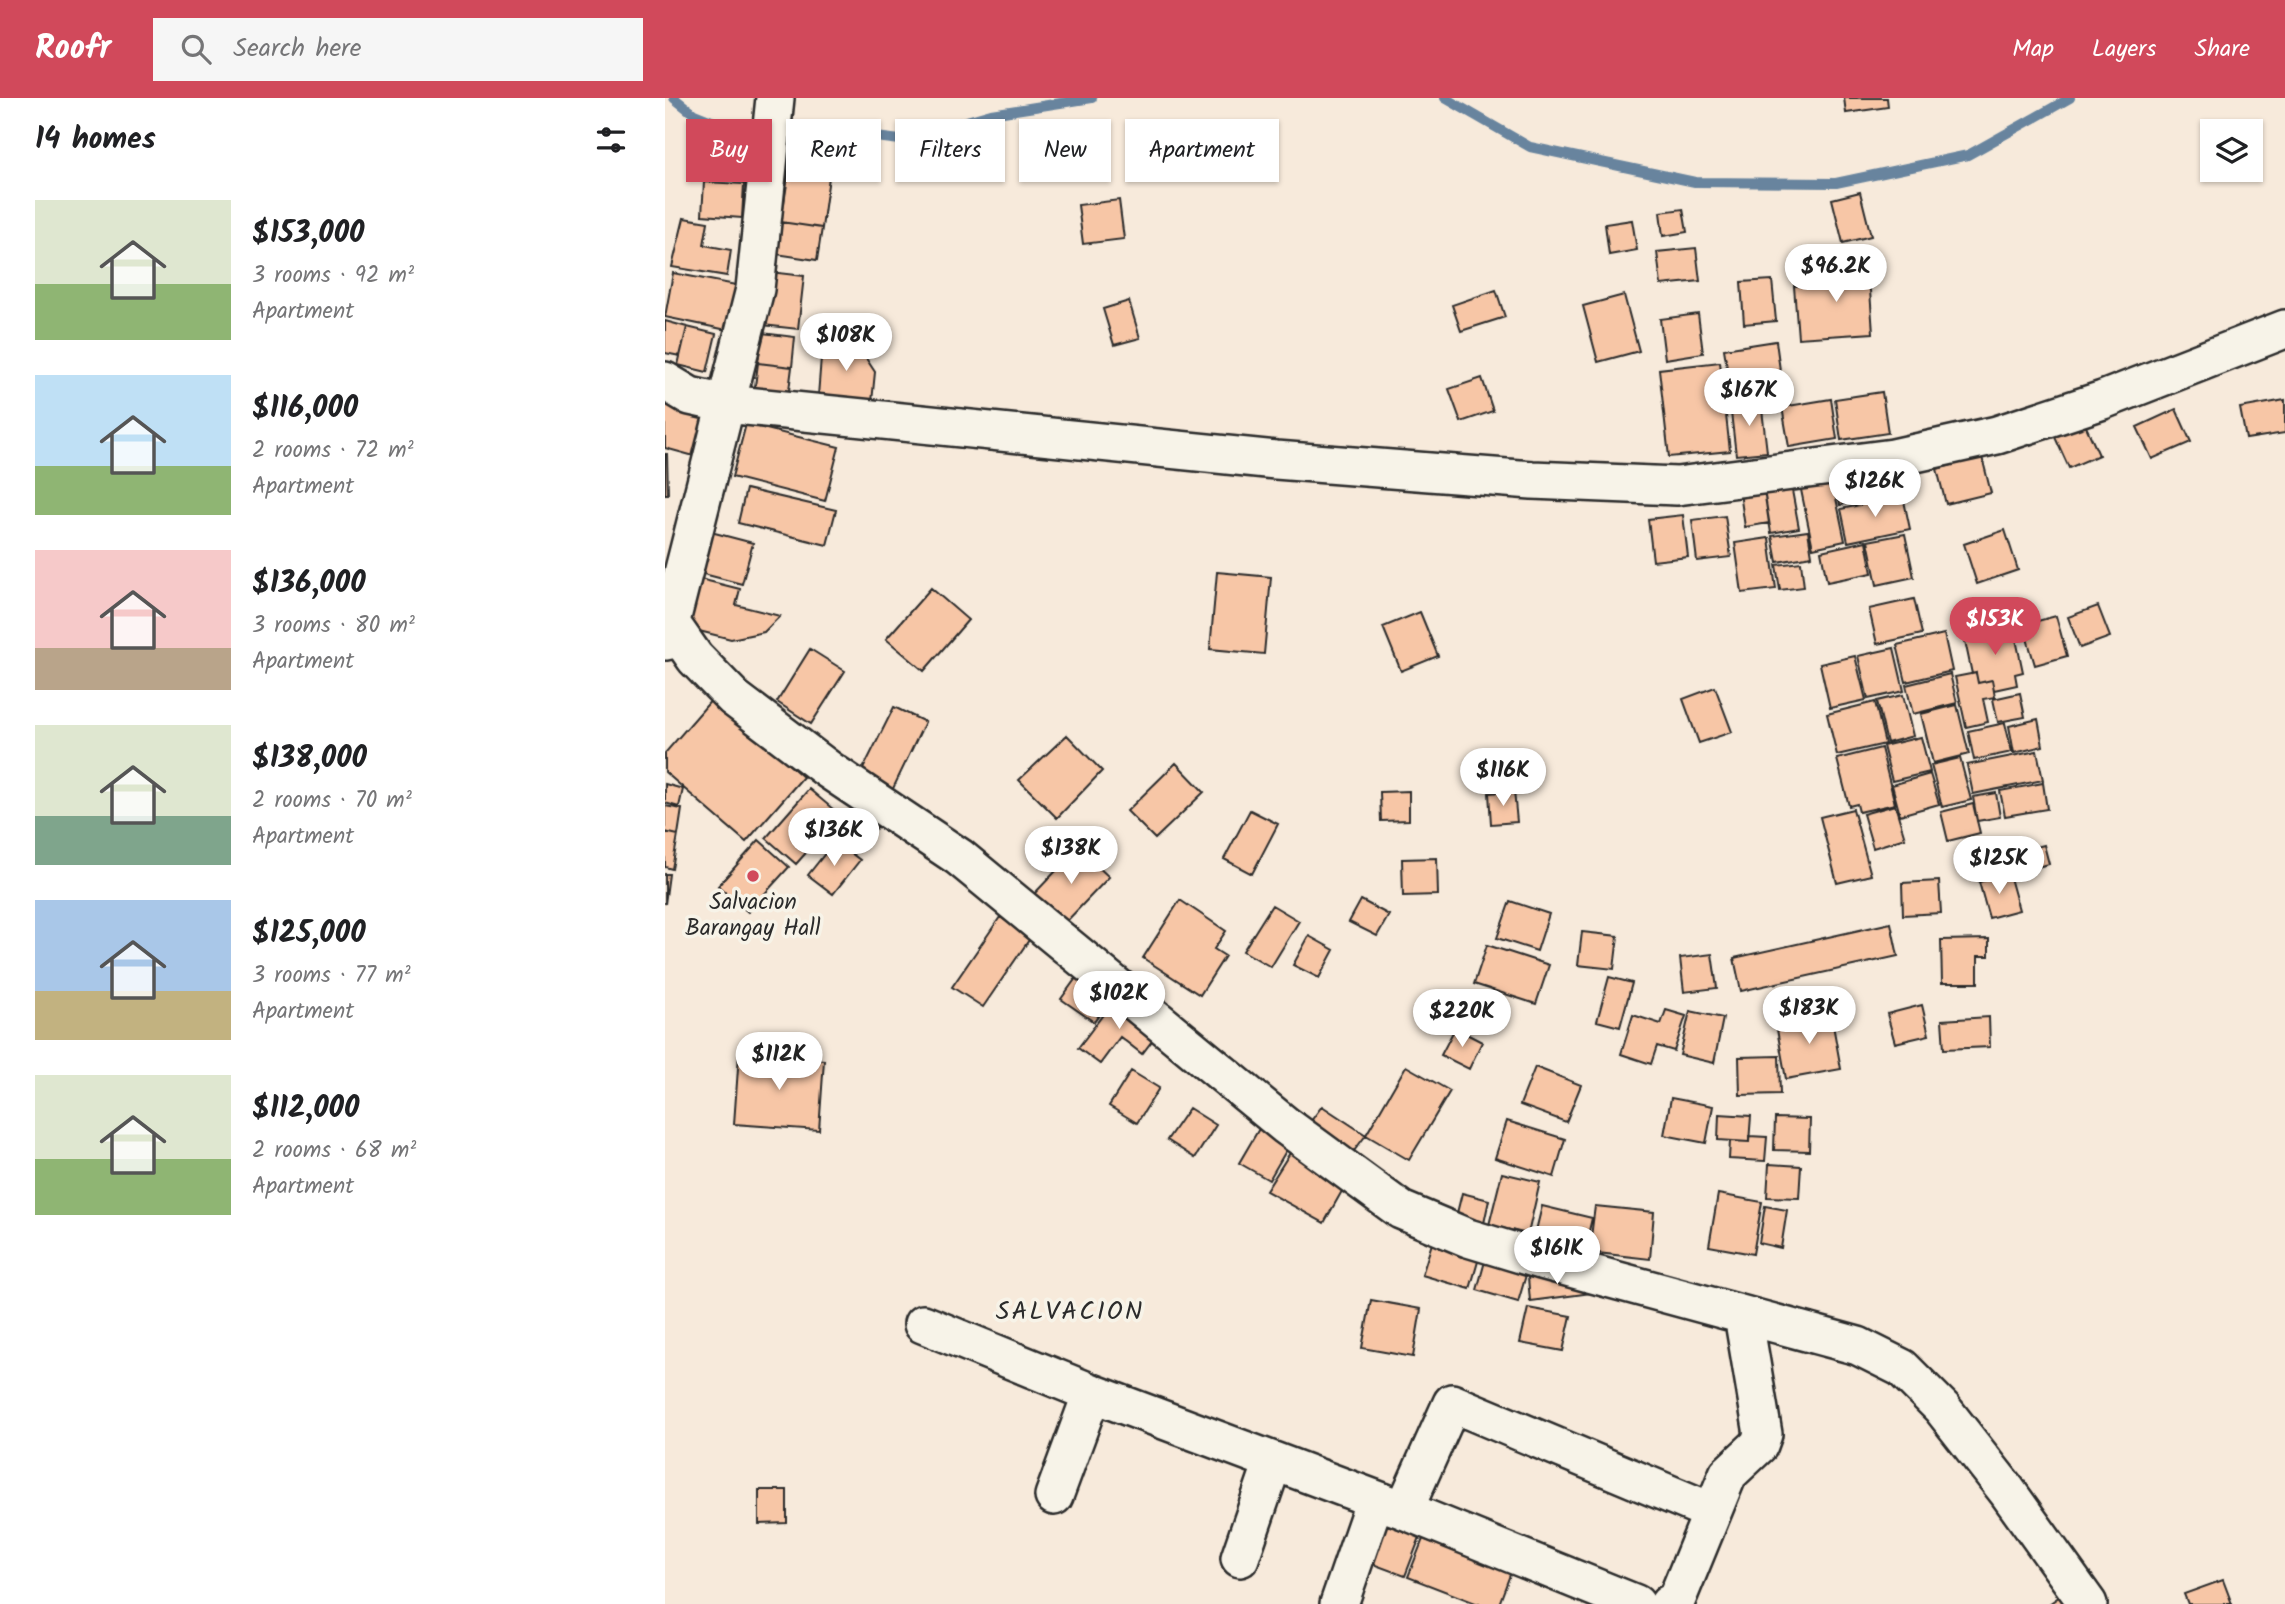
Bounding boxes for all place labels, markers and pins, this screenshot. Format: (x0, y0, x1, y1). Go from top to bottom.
pin: $96.2K (1779, 244, 1893, 304)
pin: $108K (797, 314, 895, 373)
pin: $167K (1700, 368, 1798, 428)
pin: $126K (1826, 460, 1924, 519)
pin: $153K (1946, 598, 2044, 657)
pin: $116K (1454, 748, 1552, 808)
pin: $136K (785, 808, 883, 868)
pin: $138K (1022, 826, 1120, 886)
pin: $125K (1950, 836, 2048, 896)
marker: Salvacion Barangay Hall (745, 868, 761, 884)
place label: Salvacion Barangay Hall (685, 885, 821, 947)
pin: $102K (1070, 972, 1168, 1031)
pin: $183K (1760, 986, 1858, 1046)
pin: $220K (1413, 990, 1511, 1049)
pin: $112K (730, 1032, 828, 1092)
pin: $161K (1508, 1226, 1606, 1286)

